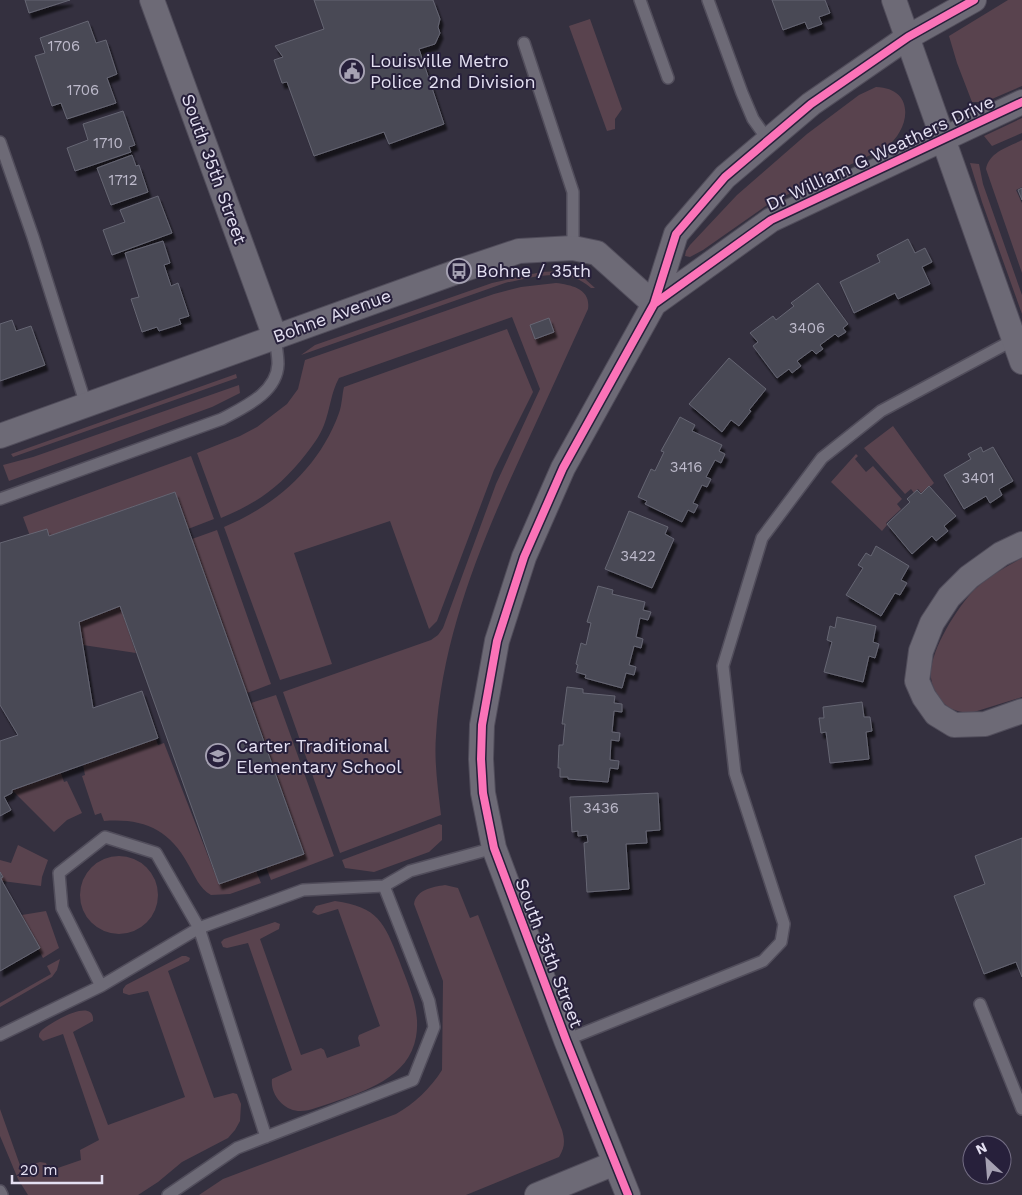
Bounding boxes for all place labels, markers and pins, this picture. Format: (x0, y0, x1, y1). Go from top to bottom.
place label: Louisville Metro Police 2nd Division (370, 50, 536, 92)
public building icon: Louisville Metro Police 2nd Division (339, 58, 365, 84)
bus stop icon: Bohne / 35th (446, 258, 472, 284)
place label: Bohne / 35th (476, 260, 591, 281)
place label: Carter Traditional Elementary School (236, 735, 402, 777)
school or university icon: Carter Traditional Elementary School (205, 743, 231, 769)

